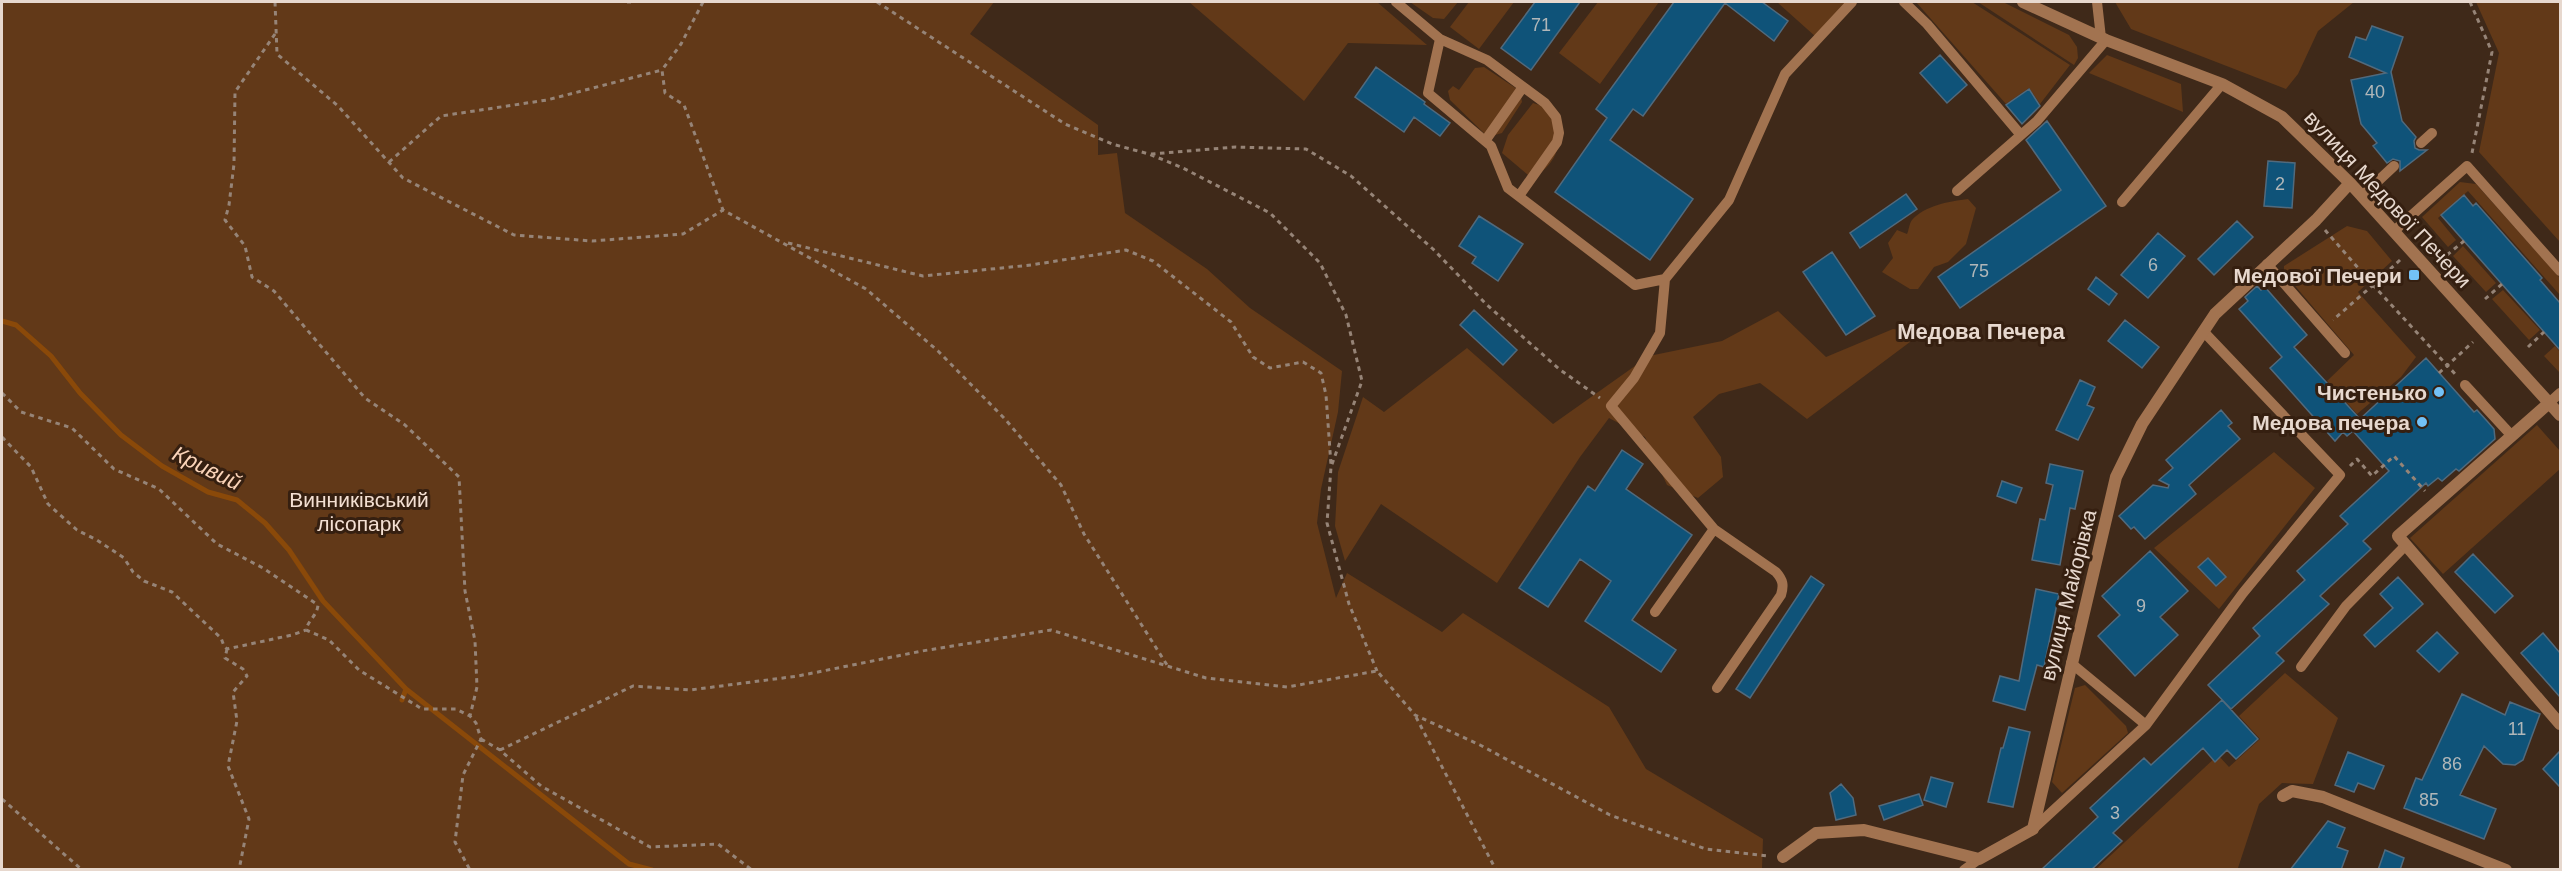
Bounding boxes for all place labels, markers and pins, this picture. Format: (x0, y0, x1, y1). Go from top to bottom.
place label: Медової Печери (2234, 262, 2402, 288)
marker: Медової Печери (2407, 268, 2421, 282)
place label: Чистенько (2317, 381, 2427, 404)
marker: Чистенько (2432, 385, 2446, 399)
place label: Медова печера (2252, 411, 2410, 434)
marker: Медова печера (2415, 415, 2429, 429)

